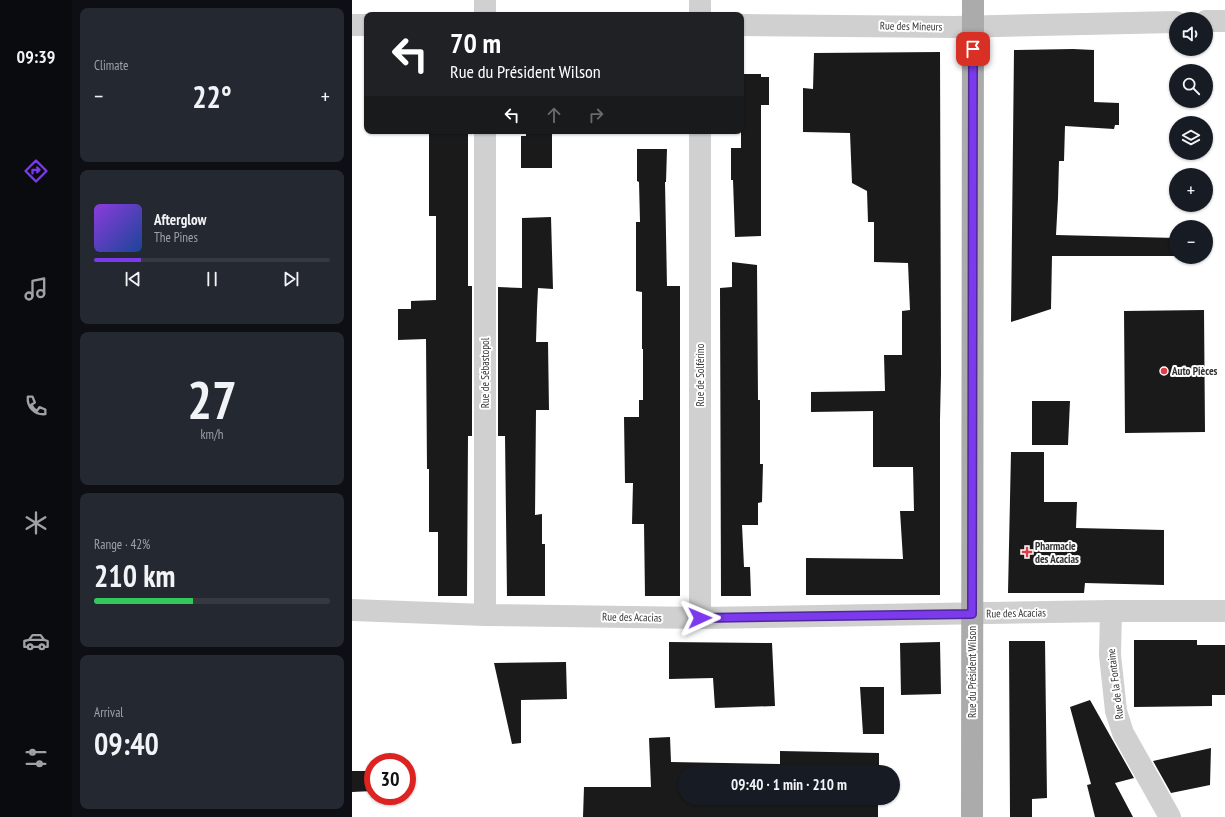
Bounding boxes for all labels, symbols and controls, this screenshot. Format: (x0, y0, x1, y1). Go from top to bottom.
map controls (1169, 12, 1213, 264)
button: sound (1169, 12, 1213, 56)
street label: Rue des Mineurs (880, 18, 943, 34)
text: 70 m (450, 24, 501, 61)
icon: left (384, 28, 436, 80)
pin (956, 32, 990, 66)
icon: arrive (962, 38, 984, 60)
text: 09:39 (17, 45, 55, 68)
text: Climate (94, 57, 128, 74)
text: Rue du Président Wilson (450, 60, 601, 83)
button: search (1169, 64, 1213, 108)
text: 22° (192, 77, 232, 116)
text: − (94, 82, 103, 110)
text: + (321, 82, 330, 110)
icon: left (501, 104, 523, 126)
icon: ahead (543, 104, 565, 126)
icon: right (585, 104, 607, 126)
button: layers (1169, 116, 1213, 160)
icon: directions (22, 157, 50, 185)
button: + (1169, 168, 1213, 212)
text: Afterglow (154, 210, 206, 229)
button: − (1169, 220, 1213, 264)
text: The Pines (154, 229, 198, 246)
icon: previous (122, 268, 144, 290)
icon: pause (201, 268, 223, 290)
icon: next (280, 268, 302, 290)
icon: music (22, 275, 50, 303)
street label: Rue de Sébastopol (478, 337, 492, 408)
street label: Rue de Solférino (693, 343, 707, 406)
place label: Auto Pièces (1171, 364, 1218, 378)
text: 27 (187, 366, 237, 433)
marker: Auto Pièces (1159, 366, 1169, 376)
icon: phone (22, 392, 50, 420)
text: km/h (200, 426, 224, 443)
icon: climate (22, 509, 50, 537)
text: Range · 42% (94, 536, 150, 553)
place label: Pharmacie des Acacias (1035, 539, 1079, 566)
marker: Pharmacie des Acacias (1022, 547, 1032, 557)
text: 210 km (94, 556, 175, 595)
position arrow (679, 597, 721, 639)
street label: Rue des Acacias (986, 605, 1046, 621)
street label: Rue des Acacias (602, 609, 662, 625)
street label: Rue du Président Wilson (965, 626, 979, 718)
icon: car (22, 627, 50, 655)
street label: Rue de la Fontaine (1104, 647, 1126, 720)
text: Arrival (94, 704, 123, 721)
text: 09:40 (94, 724, 159, 763)
icon: filters (22, 744, 50, 772)
speed limit sign: 30 (364, 753, 416, 805)
text: 09:40 · 1 min · 210 m (731, 775, 847, 794)

